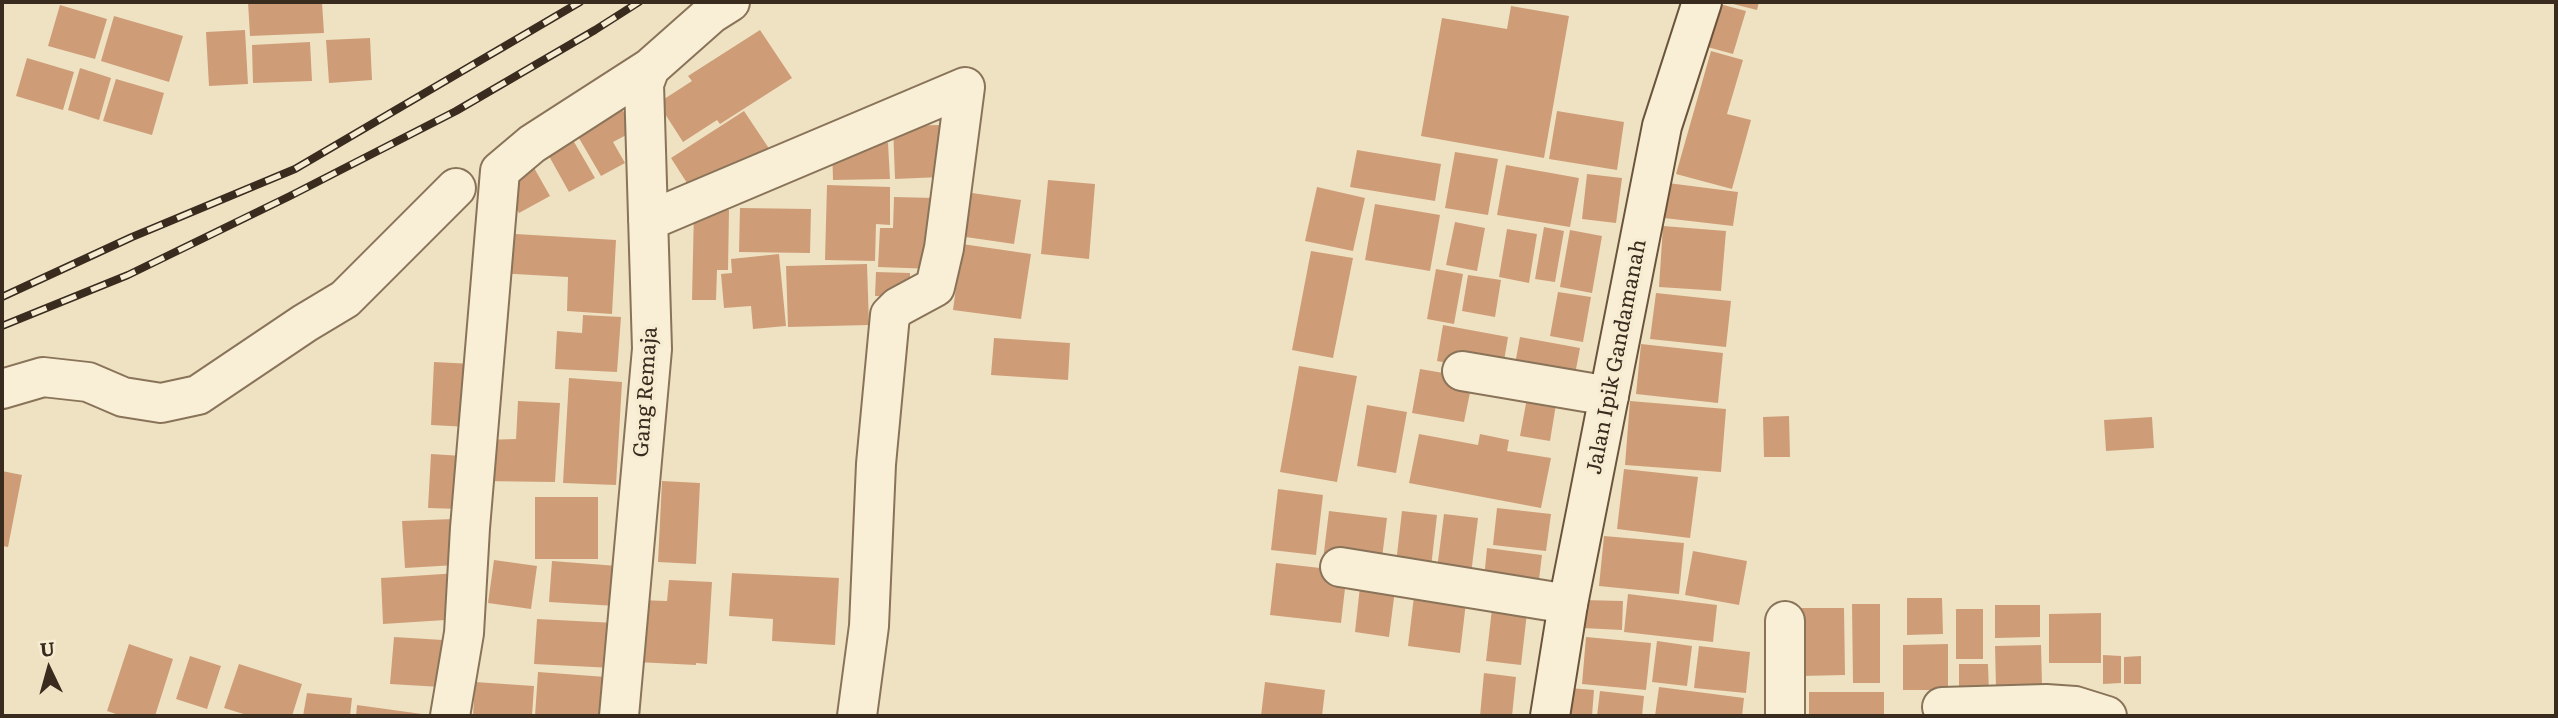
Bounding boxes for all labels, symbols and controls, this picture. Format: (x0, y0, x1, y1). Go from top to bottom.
street label: Jalan Ipik Gandamanah (1582, 237, 1652, 477)
street label: Gang Remaja (629, 326, 663, 458)
text: U (39, 633, 56, 663)
north arrow (14, 634, 84, 704)

